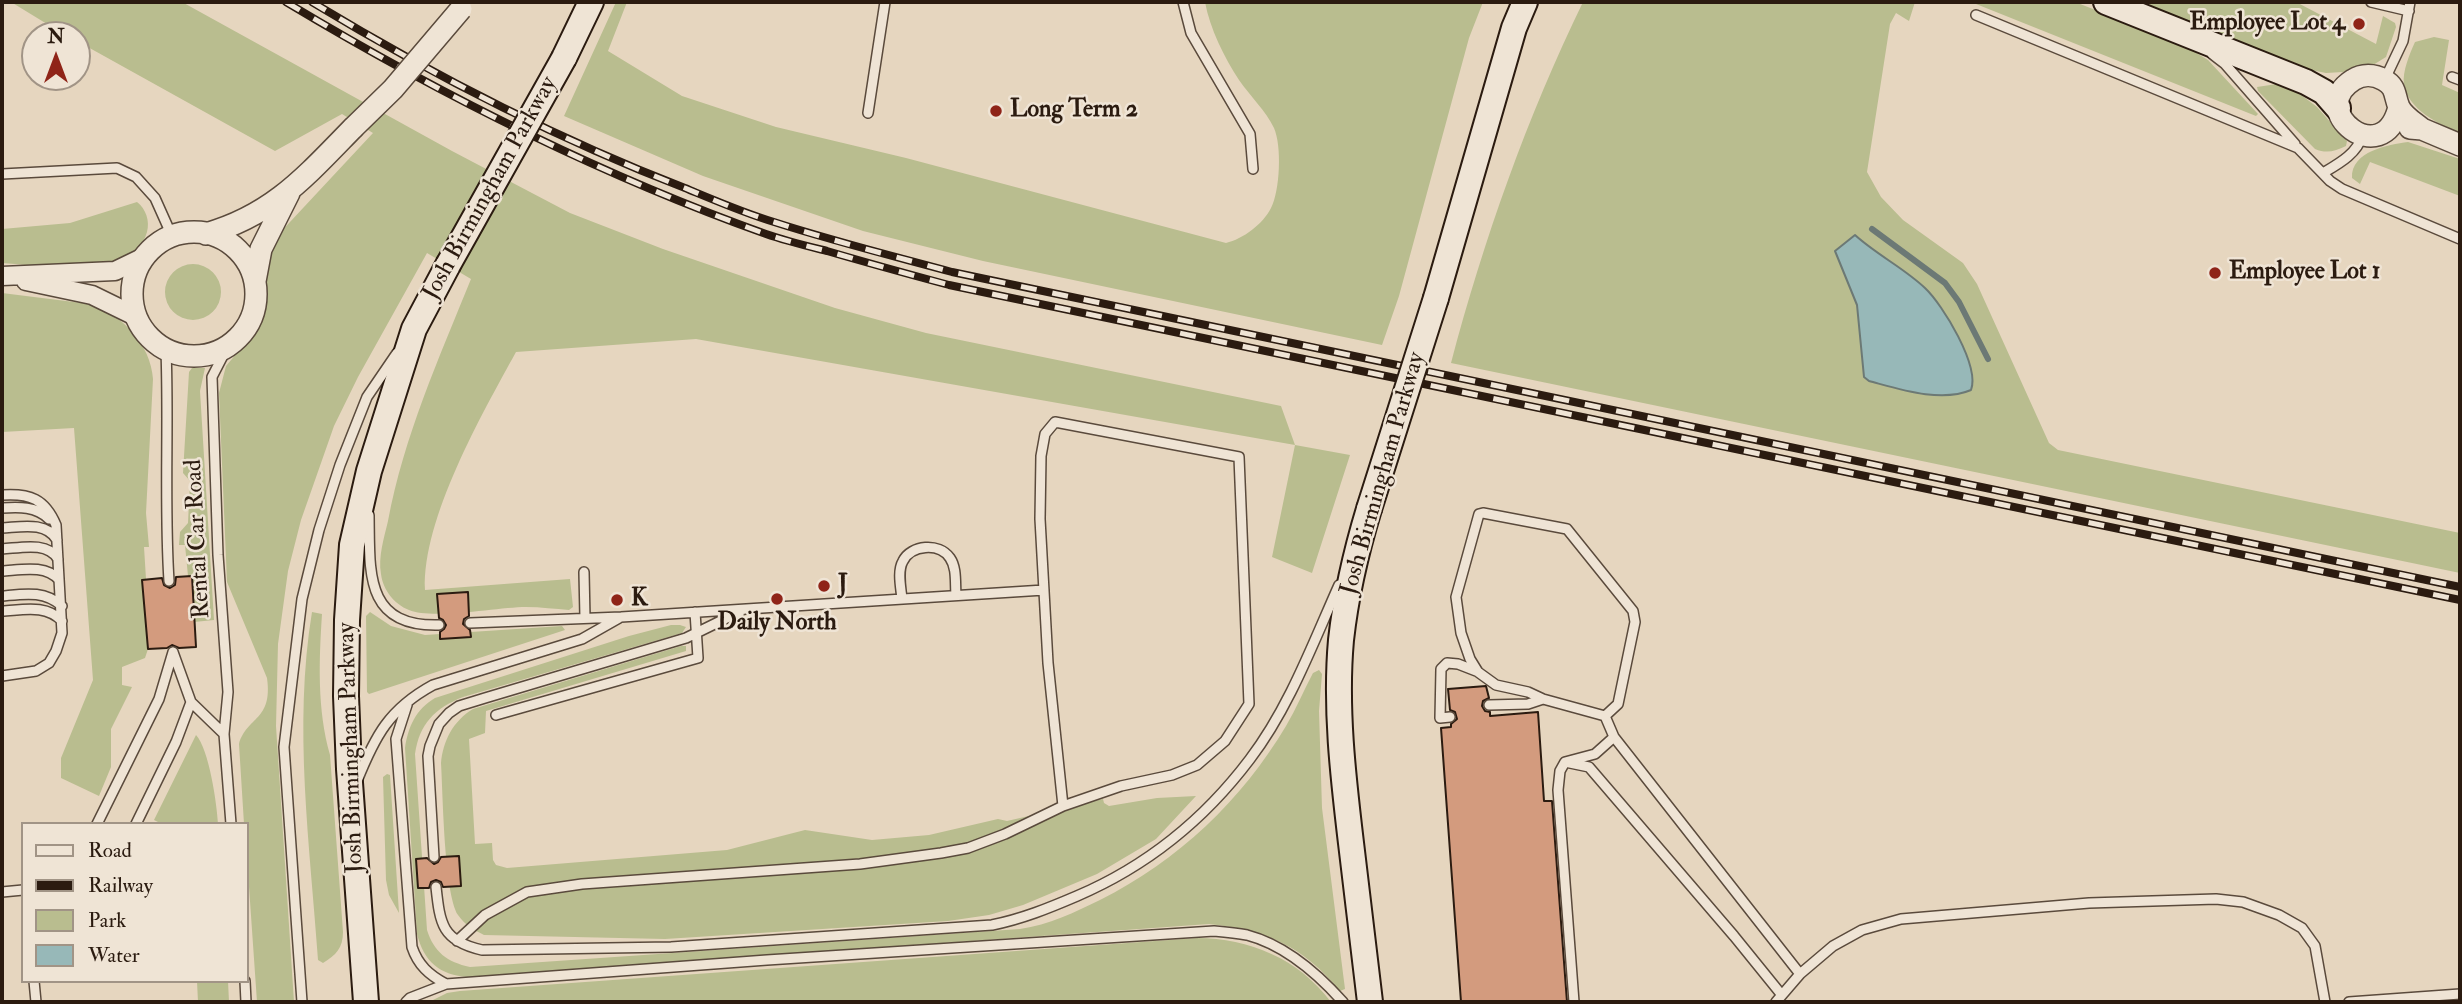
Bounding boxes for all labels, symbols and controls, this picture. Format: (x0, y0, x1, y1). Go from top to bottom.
place label: Employee Lot 4 (2189, 10, 2345, 38)
marker: Employee Lot 4 (2351, 16, 2367, 32)
north arrow (21, 21, 91, 91)
text: N (47, 25, 65, 49)
street label: Josh Birmingham Parkway (418, 72, 564, 306)
place label: Long Term 2 (1010, 97, 1138, 125)
marker: Long Term 2 (988, 103, 1004, 119)
place label: Employee Lot 1 (2229, 259, 2380, 287)
marker: Employee Lot 1 (2207, 265, 2223, 281)
street label: Josh Birmingham Parkway (1336, 349, 1432, 599)
street label: Rental Car Road (180, 459, 218, 619)
place label: J (838, 572, 848, 600)
marker: J (816, 578, 832, 594)
place label: K (631, 586, 648, 614)
marker: Daily North (769, 591, 785, 607)
marker: K (609, 592, 625, 608)
place label: Daily North (717, 610, 837, 638)
street label: Josh Birmingham Parkway (333, 622, 371, 874)
legend (21, 822, 248, 983)
text: Road (88, 837, 132, 864)
text: Railway (88, 872, 153, 899)
text: Park (88, 907, 126, 934)
text: Water (88, 942, 140, 969)

